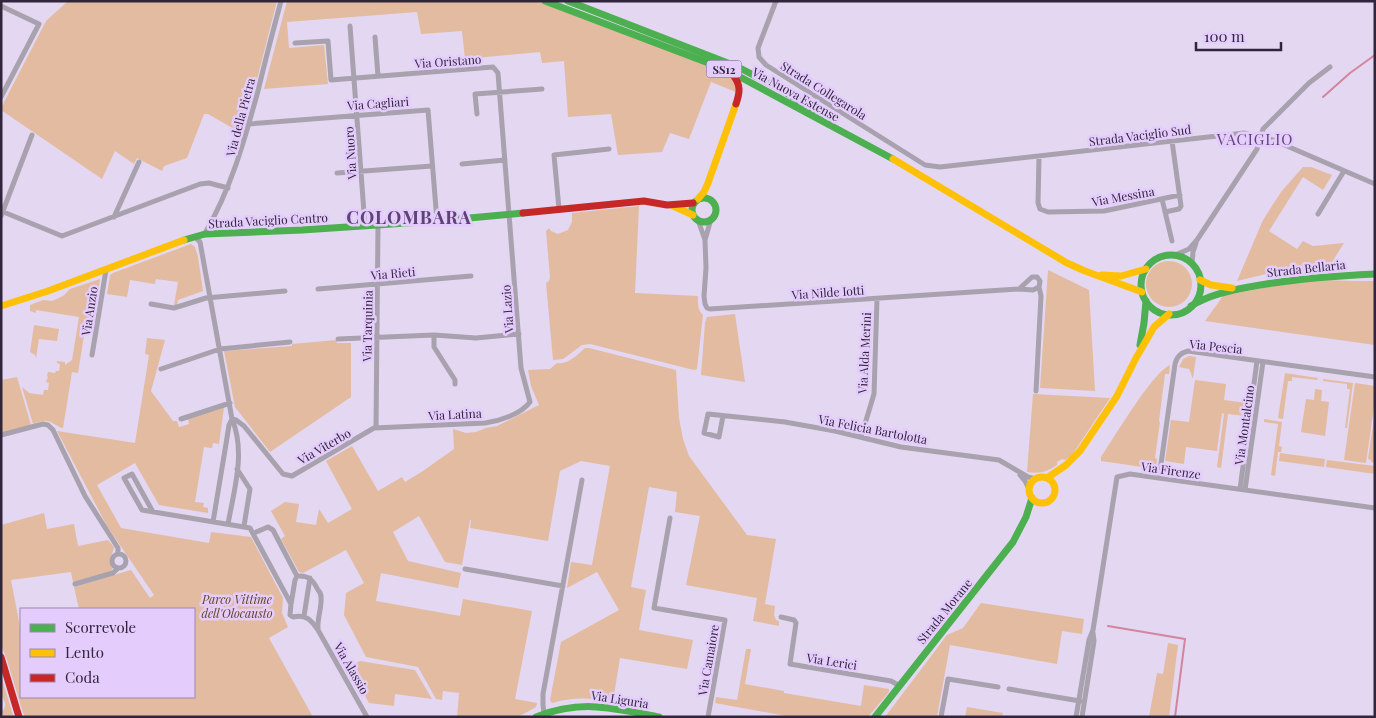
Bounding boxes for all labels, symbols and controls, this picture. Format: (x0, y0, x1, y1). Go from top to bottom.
scale bar (1196, 20, 1281, 52)
text: 100 m (1204, 26, 1245, 46)
street label: Via Oristano (413, 51, 482, 71)
street label: Strada Collegarola (778, 57, 870, 123)
road number: SS12 (706, 61, 742, 78)
street label: Via Nuova Estense (749, 63, 843, 125)
street label: Via della Pietra (222, 76, 258, 159)
street label: Via Cagliari (346, 93, 410, 113)
street label: Strada Vaciglio Sud (1088, 121, 1192, 149)
street label: Via Nuoro (340, 126, 360, 181)
district label: VACIGLIO (1216, 129, 1293, 149)
street label: Via Messina (1089, 183, 1156, 210)
district label: COLOMBARA (346, 205, 472, 229)
street label: Strada Vaciglio Centro (208, 209, 329, 231)
street label: Strada Bellaria (1266, 256, 1346, 280)
street label: Via Rieti (369, 263, 416, 283)
street label: Via Nilde Iotti (790, 281, 865, 303)
street label: Via Lazio (497, 284, 517, 335)
street label: Via Anzio (77, 285, 101, 338)
street label: Via Tarquinia (358, 290, 376, 363)
street label: Via Alda Merini (854, 311, 874, 395)
street label: Via Pescia (1188, 335, 1243, 357)
street label: Via Montalcino (1230, 384, 1258, 467)
street label: Via Latina (427, 405, 482, 423)
street label: Via Felicia Bartolotta (816, 410, 929, 447)
street label: Via Viterbo (294, 424, 354, 468)
street label: Via Firenze (1139, 458, 1202, 482)
street label: Strada Morane (913, 575, 975, 647)
park label: Parco Vittime dell'Olocausto (201, 591, 273, 621)
legend (20, 608, 195, 698)
text: Scorrevole (65, 617, 136, 637)
street label: Via Camaiore (694, 623, 722, 698)
street label: Via Alassio (330, 638, 373, 697)
text: Lento (65, 642, 104, 662)
street label: Via Lerici (805, 649, 859, 673)
text: Coda (65, 667, 100, 687)
street label: Via Liguria (589, 686, 650, 711)

